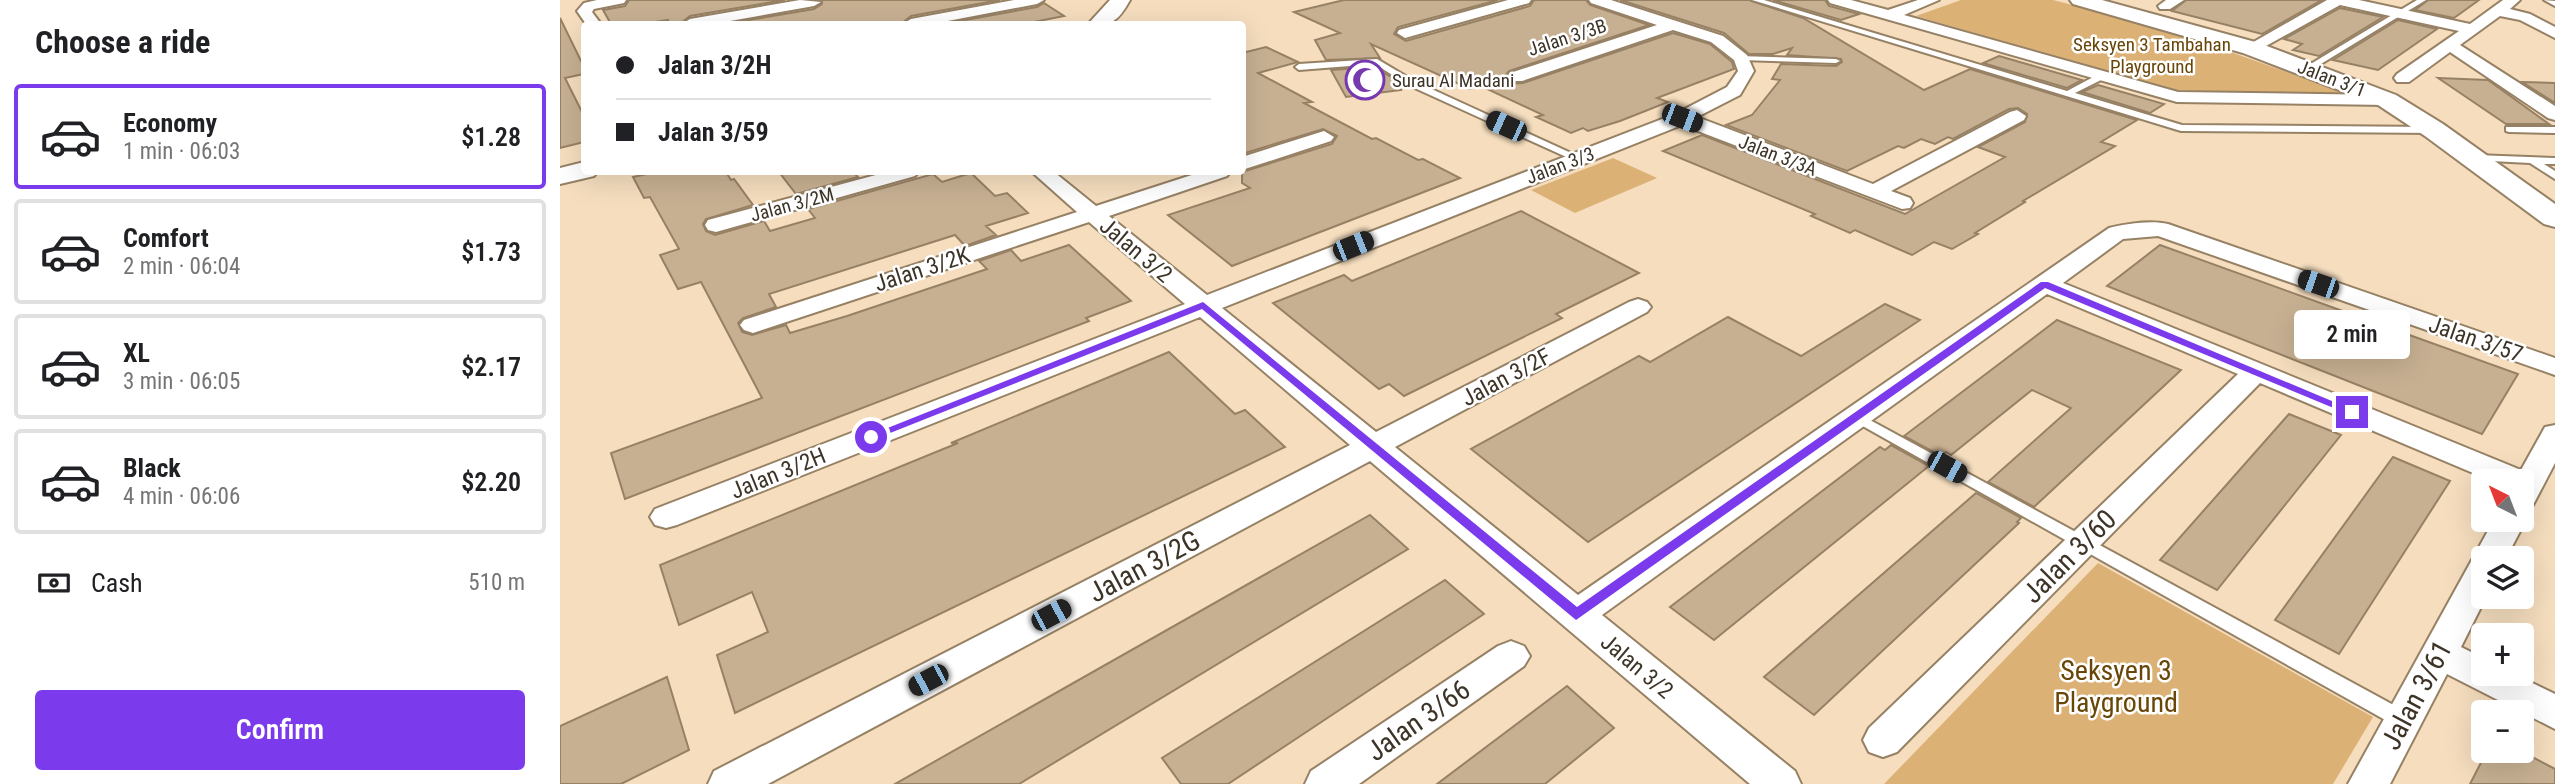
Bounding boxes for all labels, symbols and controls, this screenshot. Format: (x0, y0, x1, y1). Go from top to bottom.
street label: Jalan 3/3B (1525, 14, 1609, 61)
text: Choose a ride (35, 23, 210, 61)
park label: Seksyen 3 Tambahan Playground (2073, 33, 2231, 78)
text: Jalan 3/2H (658, 50, 771, 80)
street label: Jalan 3/1 (2294, 55, 2369, 102)
mosque icon: Surau Al Madani (1344, 59, 1386, 101)
place label: Surau Al Madani (1392, 69, 1514, 92)
car (1659, 101, 1706, 135)
icon: car (39, 105, 102, 168)
text: Economy (123, 108, 217, 138)
car (1483, 108, 1530, 144)
text: Jalan 3/59 (658, 117, 769, 147)
text: $1.28 (461, 122, 521, 152)
street label: Jalan 3/3A (1735, 130, 1820, 181)
text: 1 min · 06:03 (123, 138, 240, 165)
street label: Jalan 3/3 (1523, 142, 1598, 189)
street label: Jalan 3/2M (748, 182, 836, 227)
street label: Jalan 3/2 (1094, 212, 1177, 288)
icon: car (39, 220, 102, 283)
text: Comfort (123, 223, 209, 253)
car (1330, 228, 1377, 264)
text: $1.73 (461, 237, 521, 267)
street label: Jalan 3/2K (871, 241, 974, 298)
text: 2 min · 06:04 (123, 253, 240, 280)
car (2295, 267, 2342, 301)
callout: 2 min (2294, 310, 2410, 360)
street label: Jalan 3/57 (2425, 311, 2526, 368)
text: 2 min (2327, 321, 2377, 348)
icon: car (39, 335, 102, 398)
text: XL (123, 338, 150, 368)
street label: Jalan 3/2F (1457, 343, 1555, 412)
text: $2.17 (461, 352, 521, 382)
text: 3 min · 06:05 (123, 368, 240, 395)
route end (2336, 396, 2368, 428)
route start (855, 421, 887, 453)
street label: Jalan 3/2H (727, 442, 830, 505)
car (1924, 448, 1971, 486)
icon: car (39, 450, 102, 513)
text: Black (123, 453, 181, 483)
text: $2.20 (461, 467, 521, 497)
north arrow (2471, 469, 2534, 532)
map controls (2471, 469, 2534, 763)
text: 4 min · 06:06 (123, 483, 240, 510)
street label: Jalan 3/60 (2016, 503, 2123, 610)
street label: Jalan 3/2G (1083, 523, 1206, 609)
button: layers (2471, 546, 2534, 609)
icon: cash (35, 564, 73, 602)
text: Cash (91, 568, 143, 598)
text: 510 m (468, 569, 525, 596)
car (1028, 596, 1075, 634)
button: + (2471, 623, 2534, 686)
street label: Jalan 3/2 (1595, 628, 1678, 704)
street label: Jalan 3/61 (2374, 635, 2459, 755)
park label: Seksyen 3 Playground (2054, 654, 2178, 719)
car (905, 661, 952, 699)
street label: Jalan 3/66 (1360, 673, 1476, 768)
button: Confirm (35, 690, 525, 770)
button: − (2471, 700, 2534, 763)

